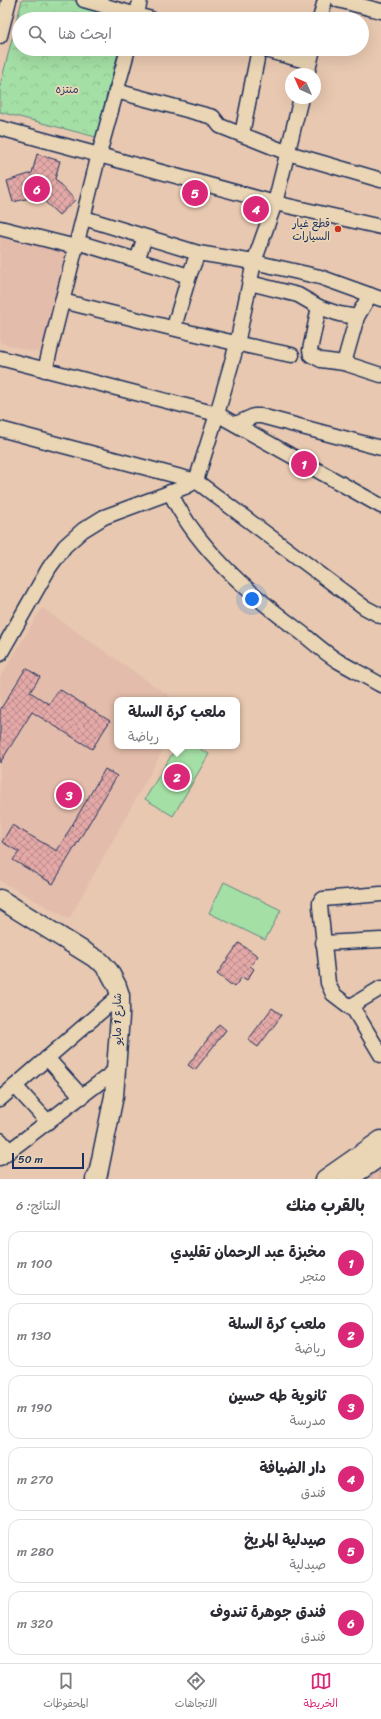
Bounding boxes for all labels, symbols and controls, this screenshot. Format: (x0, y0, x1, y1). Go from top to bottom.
search box (12, 12, 369, 56)
text: ابحث هنا (58, 21, 112, 47)
icon: search (26, 23, 48, 45)
north arrow (285, 68, 321, 104)
park label: منتزه (55, 80, 79, 99)
pin: 6 (24, 174, 50, 204)
pin: 5 (182, 178, 208, 208)
pin: 4 (243, 194, 269, 224)
place label: قطع غيار السيارات (291, 214, 330, 246)
marker: قطع غيار السيارات (333, 224, 343, 234)
pin: 1 (291, 449, 317, 479)
your location (242, 589, 262, 609)
popup (114, 697, 240, 749)
text: ملعب كرة السلة (128, 699, 226, 725)
text: رياضة (128, 725, 159, 748)
pin: 2 (164, 762, 190, 792)
pin: 3 (56, 780, 82, 810)
street label: شارع 1 مايو (108, 993, 127, 1046)
text: 50 m (18, 1150, 43, 1169)
scale bar (12, 1151, 84, 1170)
text: بالقرب منك (286, 1190, 365, 1220)
text: النتائج: 6 (16, 1194, 61, 1217)
text: مخبزة عبد الرحمان تقليدي (171, 1239, 326, 1265)
text: 100 m (17, 1252, 52, 1275)
text: 1 (348, 1252, 354, 1275)
text: متجر (301, 1265, 326, 1288)
text: ملعب كرة السلة (228, 1311, 326, 1337)
text: 130 m (17, 1324, 51, 1347)
text: 2 (347, 1324, 355, 1347)
text: رياضة (295, 1337, 326, 1360)
text: ثانوية طه حسين (228, 1383, 326, 1409)
text: 190 m (17, 1396, 52, 1419)
text: 3 (347, 1396, 355, 1419)
text: مدرسة (290, 1409, 326, 1432)
text: دار الضيافة (259, 1455, 326, 1481)
text: 270 m (17, 1468, 54, 1491)
text: 4 (347, 1468, 355, 1491)
text: فندق (301, 1481, 326, 1504)
text: صيدلية المريخ (244, 1527, 326, 1553)
text: 280 m (17, 1540, 54, 1563)
text: 5 (347, 1540, 355, 1563)
text: صيدلية (289, 1553, 326, 1576)
text: فندق جوهرة تندوف (210, 1599, 326, 1625)
text: 320 m (17, 1612, 53, 1635)
text: 6 (347, 1612, 355, 1635)
text: فندق (301, 1625, 326, 1648)
tab: المحفوظات (43, 1670, 88, 1713)
tab: الاتجاهات (175, 1670, 217, 1713)
tab: الخريطة (304, 1670, 338, 1713)

